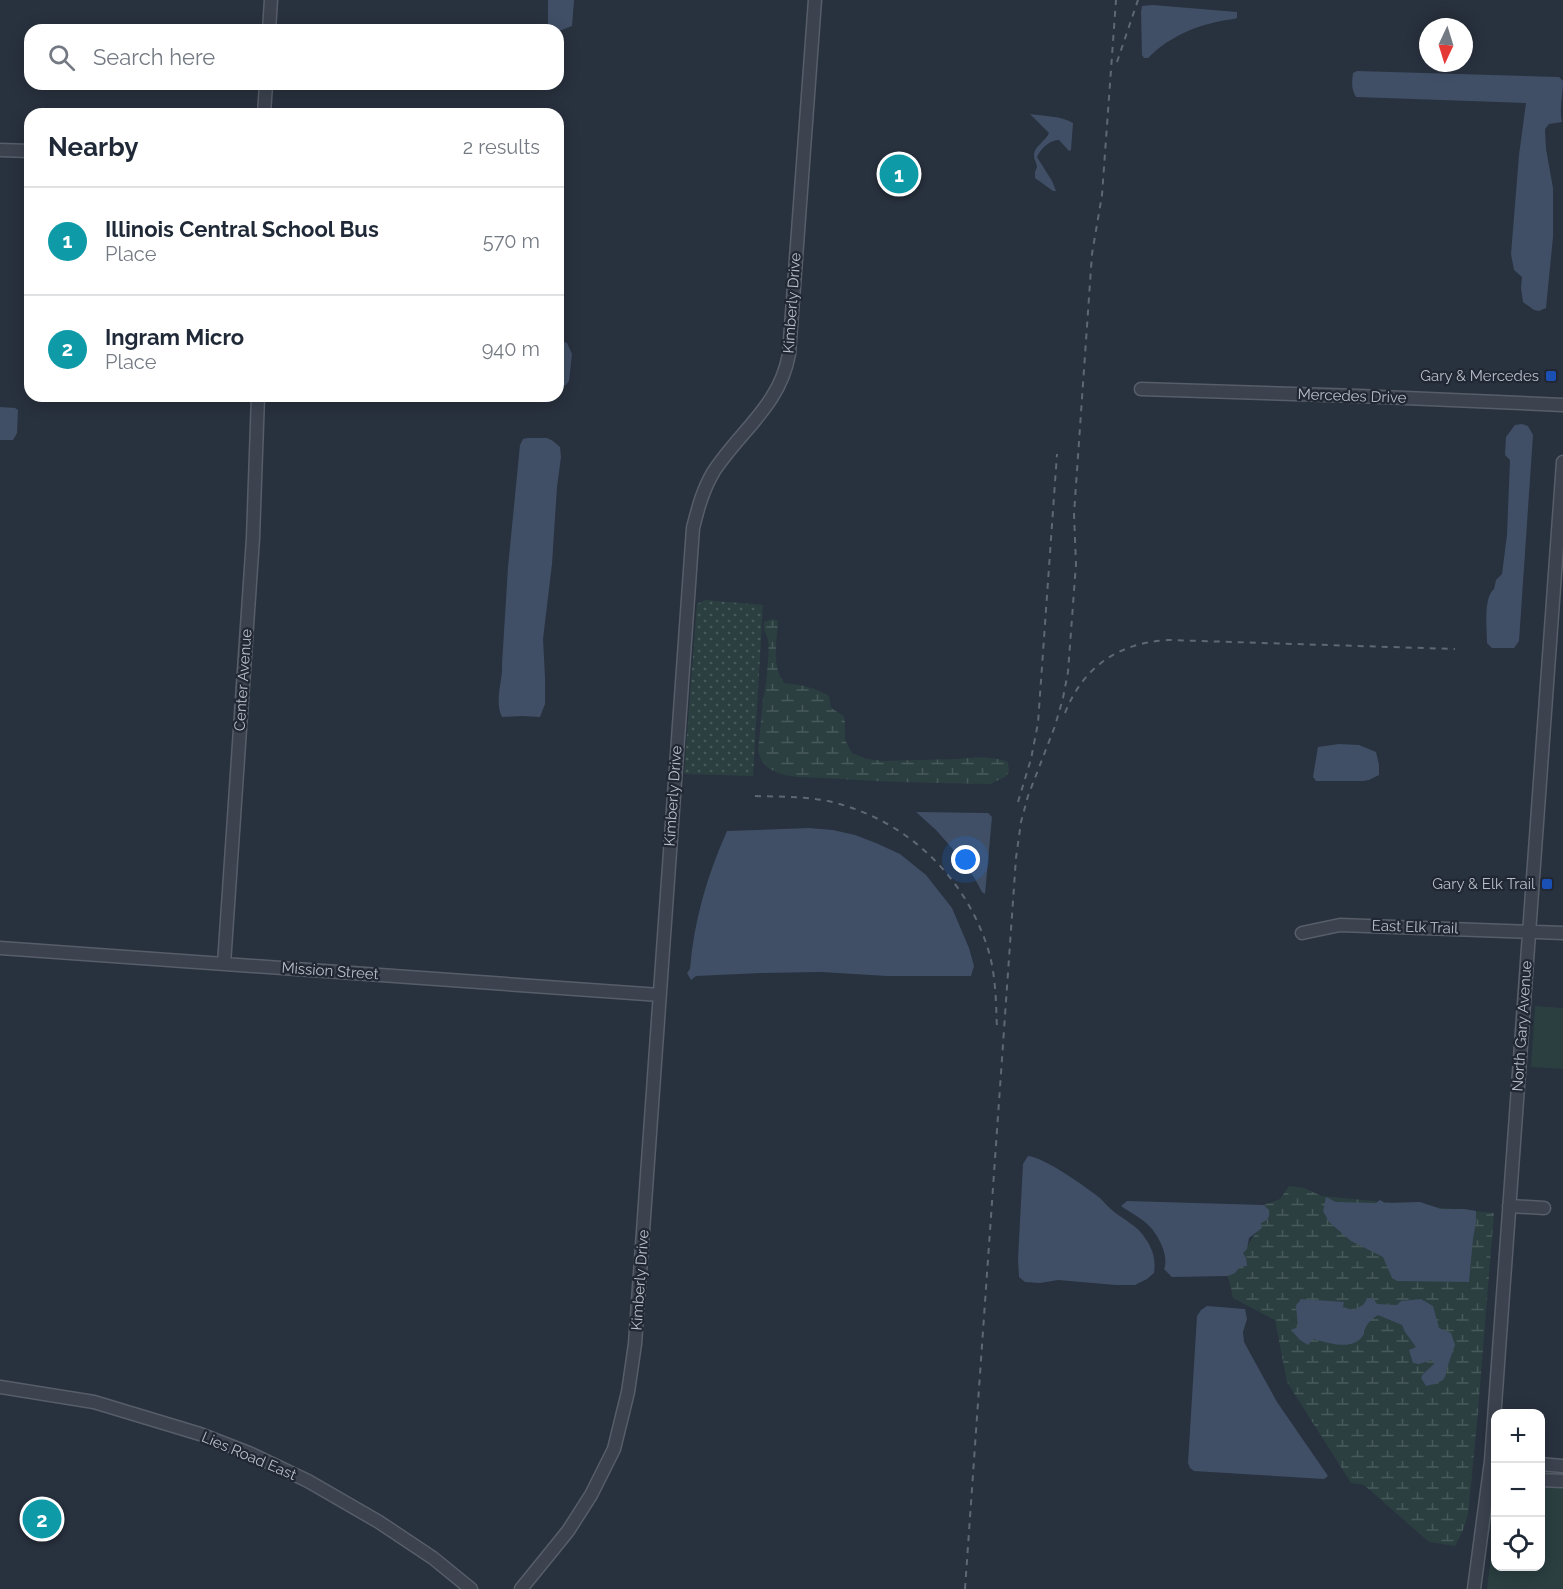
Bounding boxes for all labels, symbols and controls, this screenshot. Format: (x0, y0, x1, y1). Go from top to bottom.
north arrow (1419, 18, 1473, 72)
search box (24, 24, 564, 90)
icon: search (45, 41, 78, 74)
text: Search here (93, 44, 215, 70)
text: Nearby (48, 132, 138, 162)
text: 2 results (463, 135, 540, 159)
pin: 1 (880, 152, 918, 196)
text: Illinois Central School Bus (105, 216, 379, 242)
text: 1 (63, 229, 72, 253)
text: 570 m (483, 229, 540, 253)
text: Place (105, 242, 156, 266)
street label: Kimberly Drive (779, 252, 805, 354)
text: Ingram Micro (105, 324, 244, 350)
text: 2 (62, 337, 73, 361)
text: 940 m (482, 337, 540, 361)
text: Place (105, 350, 156, 374)
place label: Gary & Mercedes (1420, 367, 1539, 385)
marker: Gary & Mercedes (1544, 369, 1558, 383)
street label: Mercedes Drive (1297, 385, 1407, 407)
street label: Center Avenue (230, 628, 256, 732)
street label: Kimberly Drive (660, 745, 686, 847)
your location (951, 845, 980, 874)
place label: Gary & Elk Trail (1432, 875, 1536, 893)
marker: Gary & Elk Trail (1540, 877, 1554, 891)
street label: East Elk Trail (1371, 916, 1459, 938)
street label: Mission Street (281, 959, 379, 983)
street label: North Gary Avenue (1508, 960, 1536, 1092)
street label: Kimberly Drive (627, 1229, 653, 1331)
map controls (1491, 1409, 1545, 1571)
button: + (1491, 1409, 1545, 1463)
street label: Lies Road East (199, 1428, 299, 1484)
button: − (1491, 1463, 1545, 1517)
pin: 2 (22, 1496, 62, 1541)
button: locate (1491, 1517, 1545, 1571)

